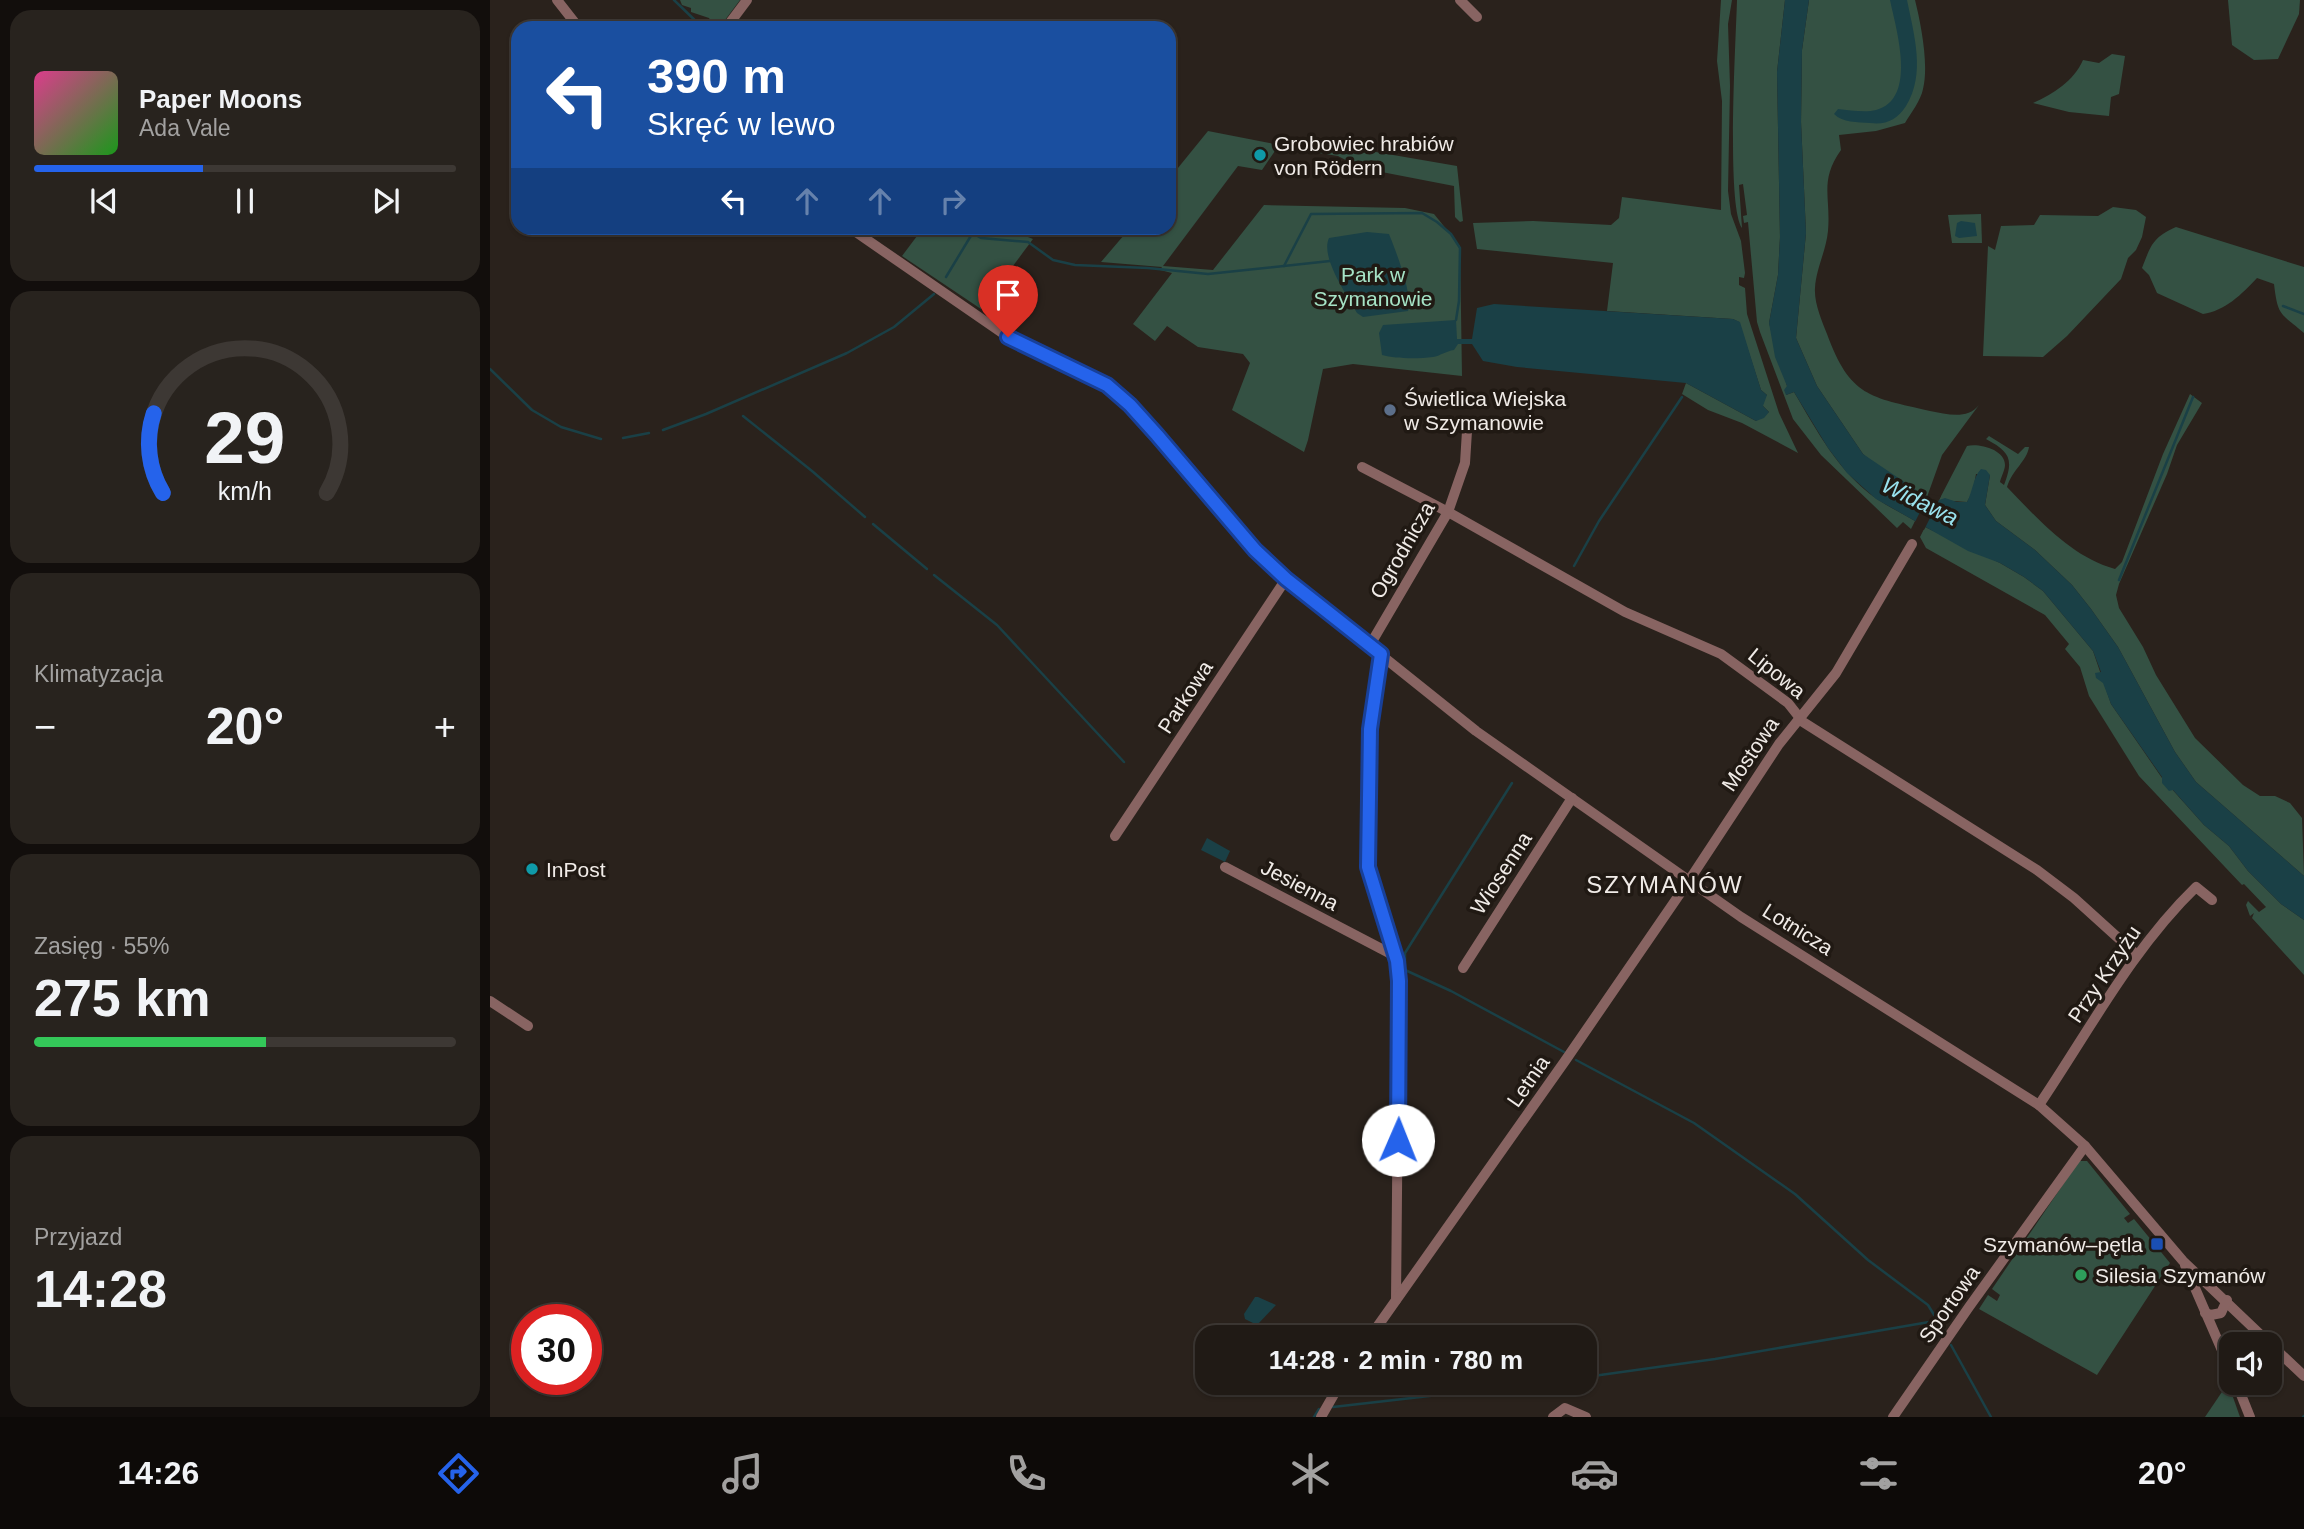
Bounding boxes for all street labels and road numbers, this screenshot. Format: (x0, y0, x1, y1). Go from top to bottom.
street label: Ogrodnicza (1365, 497, 1439, 602)
street label: Lipowa (1744, 643, 1810, 703)
street label: Parkowa (1153, 656, 1217, 738)
street label: Mostowa (1717, 712, 1783, 795)
street label: Wiosenna (1466, 827, 1536, 918)
street label: Jesienna (1257, 855, 1343, 915)
street label: Lotnicza (1759, 899, 1838, 960)
street label: Przy Krzyżu (2063, 921, 2145, 1027)
street label: Letnia (1502, 1051, 1554, 1111)
street label: Sportowa (1914, 1261, 1984, 1347)

